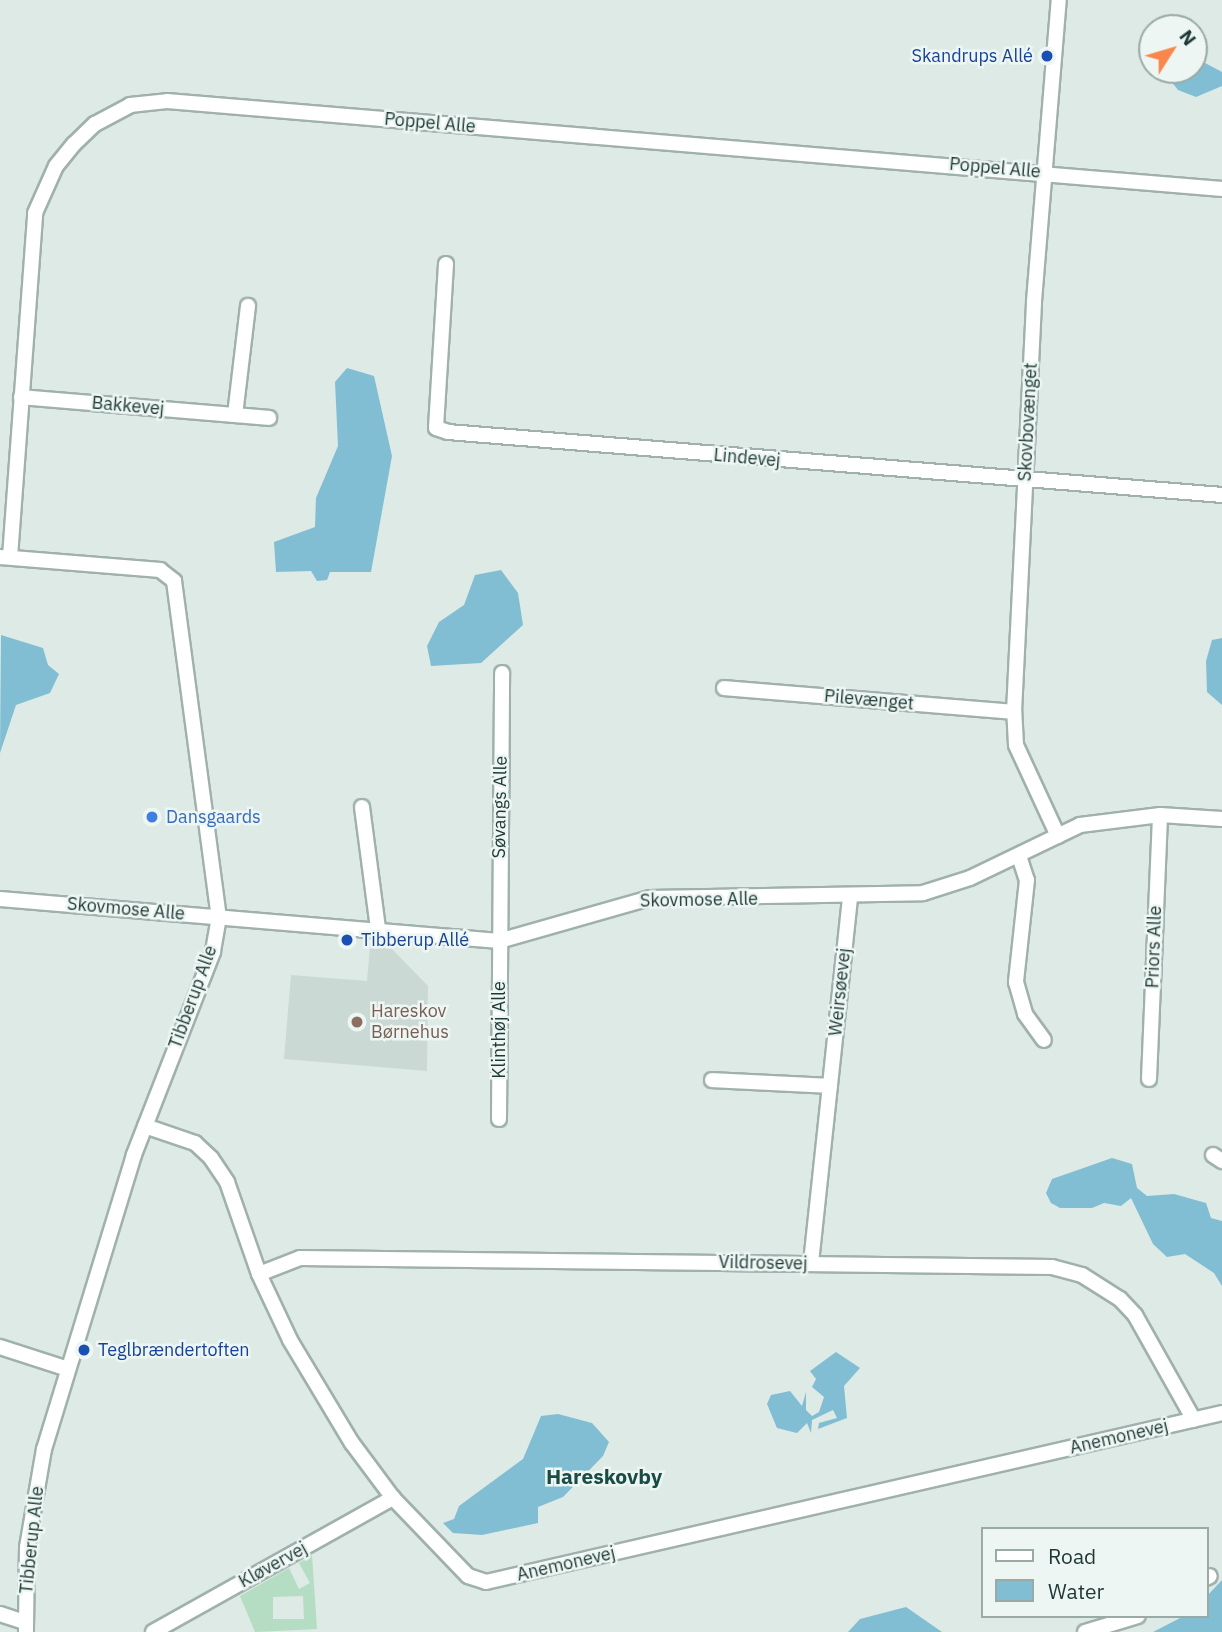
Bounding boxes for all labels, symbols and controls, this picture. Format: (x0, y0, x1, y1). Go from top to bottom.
north arrow (1138, 14, 1208, 84)
text: N (1174, 25, 1202, 50)
place label: Skandrups Allé (911, 45, 1033, 67)
marker: Skandrups Allé (1039, 48, 1055, 64)
street label: Poppel Alle (383, 108, 477, 138)
street label: Poppel Alle (948, 153, 1042, 183)
street label: Skovbovænget (1014, 362, 1042, 482)
street label: Bakkevej (91, 392, 165, 420)
street label: Lindevej (713, 444, 781, 472)
street label: Pilevænget (823, 685, 915, 715)
street label: Søvangs Alle (488, 755, 512, 859)
place label: Dansgaards (166, 806, 261, 828)
marker: Dansgaards (144, 809, 160, 825)
street label: Skovmose Alle (640, 888, 758, 912)
street label: Skovmose Alle (66, 893, 186, 925)
street label: Priors Alle (1142, 905, 1166, 989)
place label: Tibberup Allé (361, 929, 469, 951)
marker: Tibberup Allé (339, 932, 355, 948)
street label: Tibberup Alle (164, 942, 222, 1052)
street label: Weirsøevej (825, 947, 855, 1037)
street label: Klinthøj Alle (488, 981, 510, 1079)
place label: Hareskov Børnehus (371, 1001, 449, 1044)
marker: Hareskov Børnehus (349, 1014, 365, 1030)
street label: Vildrosevej (718, 1251, 808, 1275)
place label: Teglbrændertoften (98, 1339, 250, 1361)
marker: Teglbrændertoften (76, 1342, 92, 1358)
street label: Anemonevej (1068, 1415, 1170, 1459)
district label: Hareskovby (546, 1463, 662, 1489)
street label: Tibberup Alle (16, 1485, 48, 1595)
legend (981, 1527, 1208, 1618)
street label: Kløvervej (235, 1537, 311, 1593)
street label: Anemonevej (515, 1542, 617, 1586)
text: Road (1048, 1542, 1096, 1570)
text: Water (1048, 1577, 1104, 1605)

